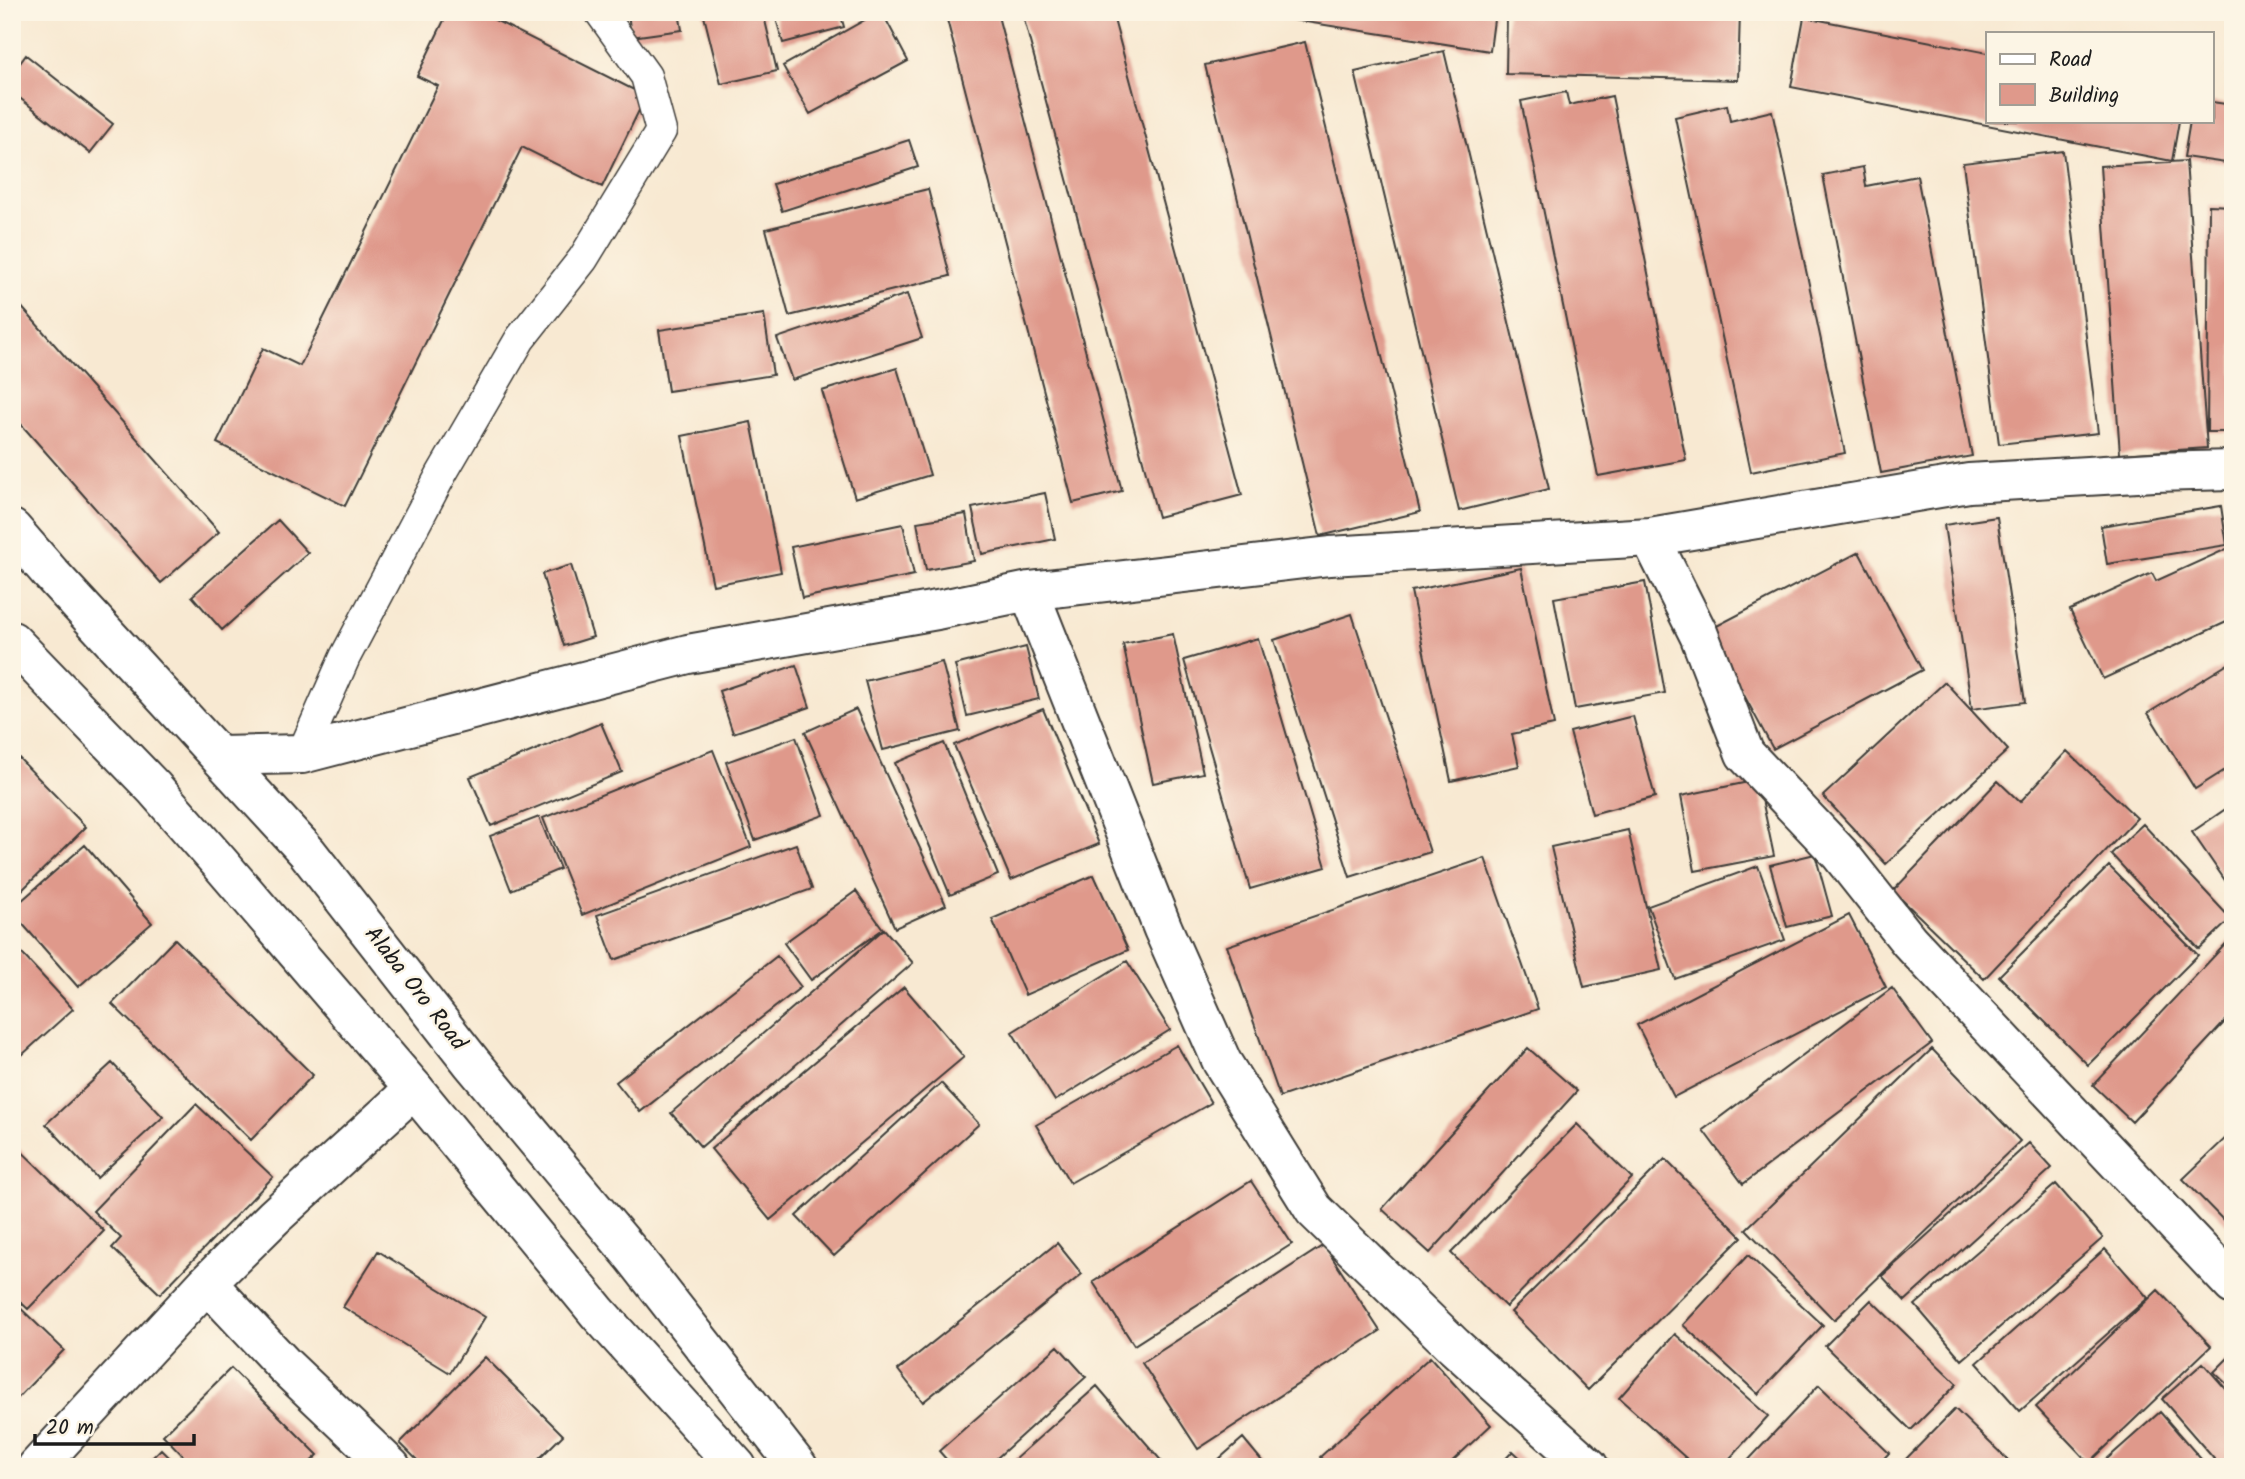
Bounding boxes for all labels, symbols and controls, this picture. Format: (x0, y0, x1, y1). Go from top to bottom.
legend (1986, 32, 2214, 122)
text: Road (2049, 44, 2092, 77)
text: Building (2049, 80, 2119, 113)
street label: Alaba Oro Road (355, 919, 476, 1060)
scale bar (35, 1402, 194, 1446)
text: 20 m (46, 1412, 94, 1445)

